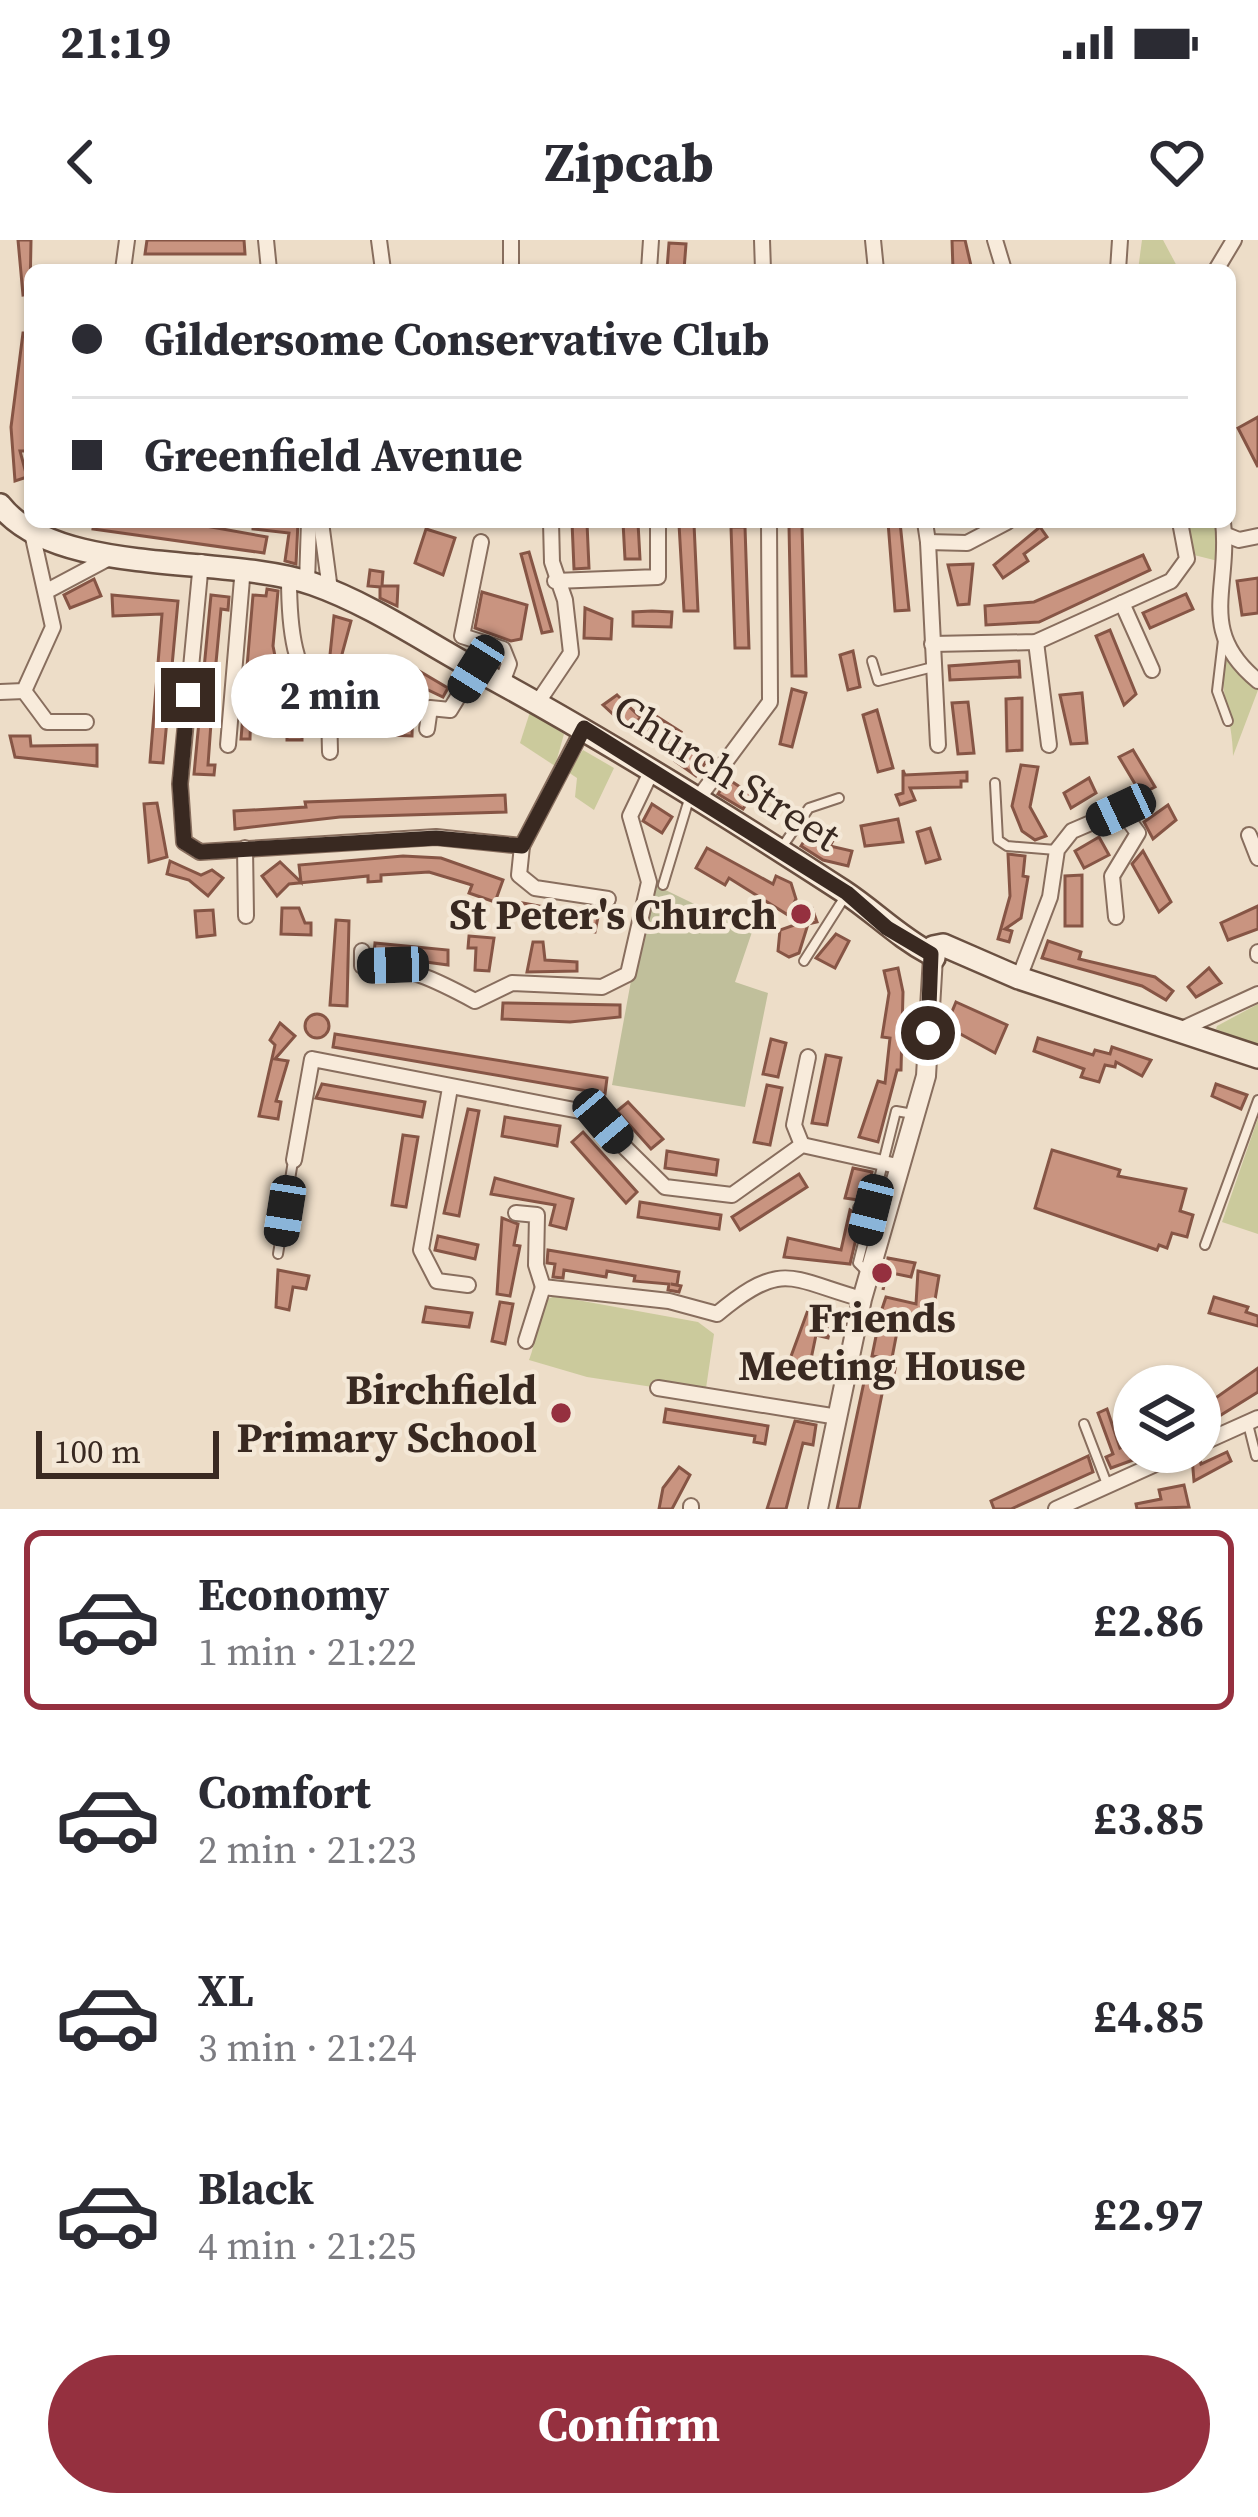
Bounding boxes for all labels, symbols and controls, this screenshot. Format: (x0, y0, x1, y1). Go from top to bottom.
text: 21:19 (60, 11, 171, 73)
text: Zipcab (544, 125, 714, 199)
icon: back (48, 129, 114, 195)
icon: heart (1144, 129, 1210, 195)
text: Gildersome Conservative Club (144, 308, 769, 370)
text: Greenfield Avenue (144, 424, 523, 486)
car (442, 629, 510, 709)
callout: 2 min (230, 653, 428, 737)
route end (161, 668, 215, 722)
text: 2 min (279, 669, 381, 722)
street label: Church Street (603, 679, 852, 865)
car (1081, 778, 1161, 842)
place label: St Peter's Church (449, 885, 777, 943)
marker: St Peter's Church (788, 901, 814, 927)
car (356, 946, 430, 984)
route start (901, 1006, 955, 1060)
car (566, 1082, 640, 1160)
car (845, 1171, 897, 1249)
car (262, 1173, 308, 1249)
marker: Friends Meeting House (869, 1260, 895, 1286)
place label: Friends Meeting House (738, 1288, 1026, 1394)
place label: Birchfield Primary School (237, 1360, 537, 1466)
map controls (1113, 1365, 1221, 1473)
button: layers (1113, 1365, 1221, 1473)
marker: Birchfield Primary School (548, 1400, 574, 1426)
scale bar (36, 1425, 219, 1478)
text: 100 m (54, 1429, 141, 1474)
text: Economy (198, 1563, 389, 1625)
icon: car (54, 1566, 162, 1674)
text: £2.86 (1093, 1589, 1204, 1651)
text: 1 min · 21:22 (198, 1625, 417, 1678)
text: Comfort (198, 1761, 371, 1823)
icon: car (54, 1764, 162, 1872)
text: £3.85 (1093, 1787, 1204, 1849)
text: 2 min · 21:23 (198, 1823, 417, 1876)
text: XL (198, 1959, 254, 2021)
icon: car (54, 1962, 162, 2070)
text: £4.85 (1093, 1985, 1204, 2047)
text: 3 min · 21:24 (198, 2021, 417, 2074)
text: Black (198, 2157, 314, 2219)
icon: car (54, 2160, 162, 2268)
text: £2.97 (1093, 2183, 1204, 2245)
text: 4 min · 21:25 (198, 2219, 417, 2272)
button: Confirm (48, 2355, 1210, 2493)

